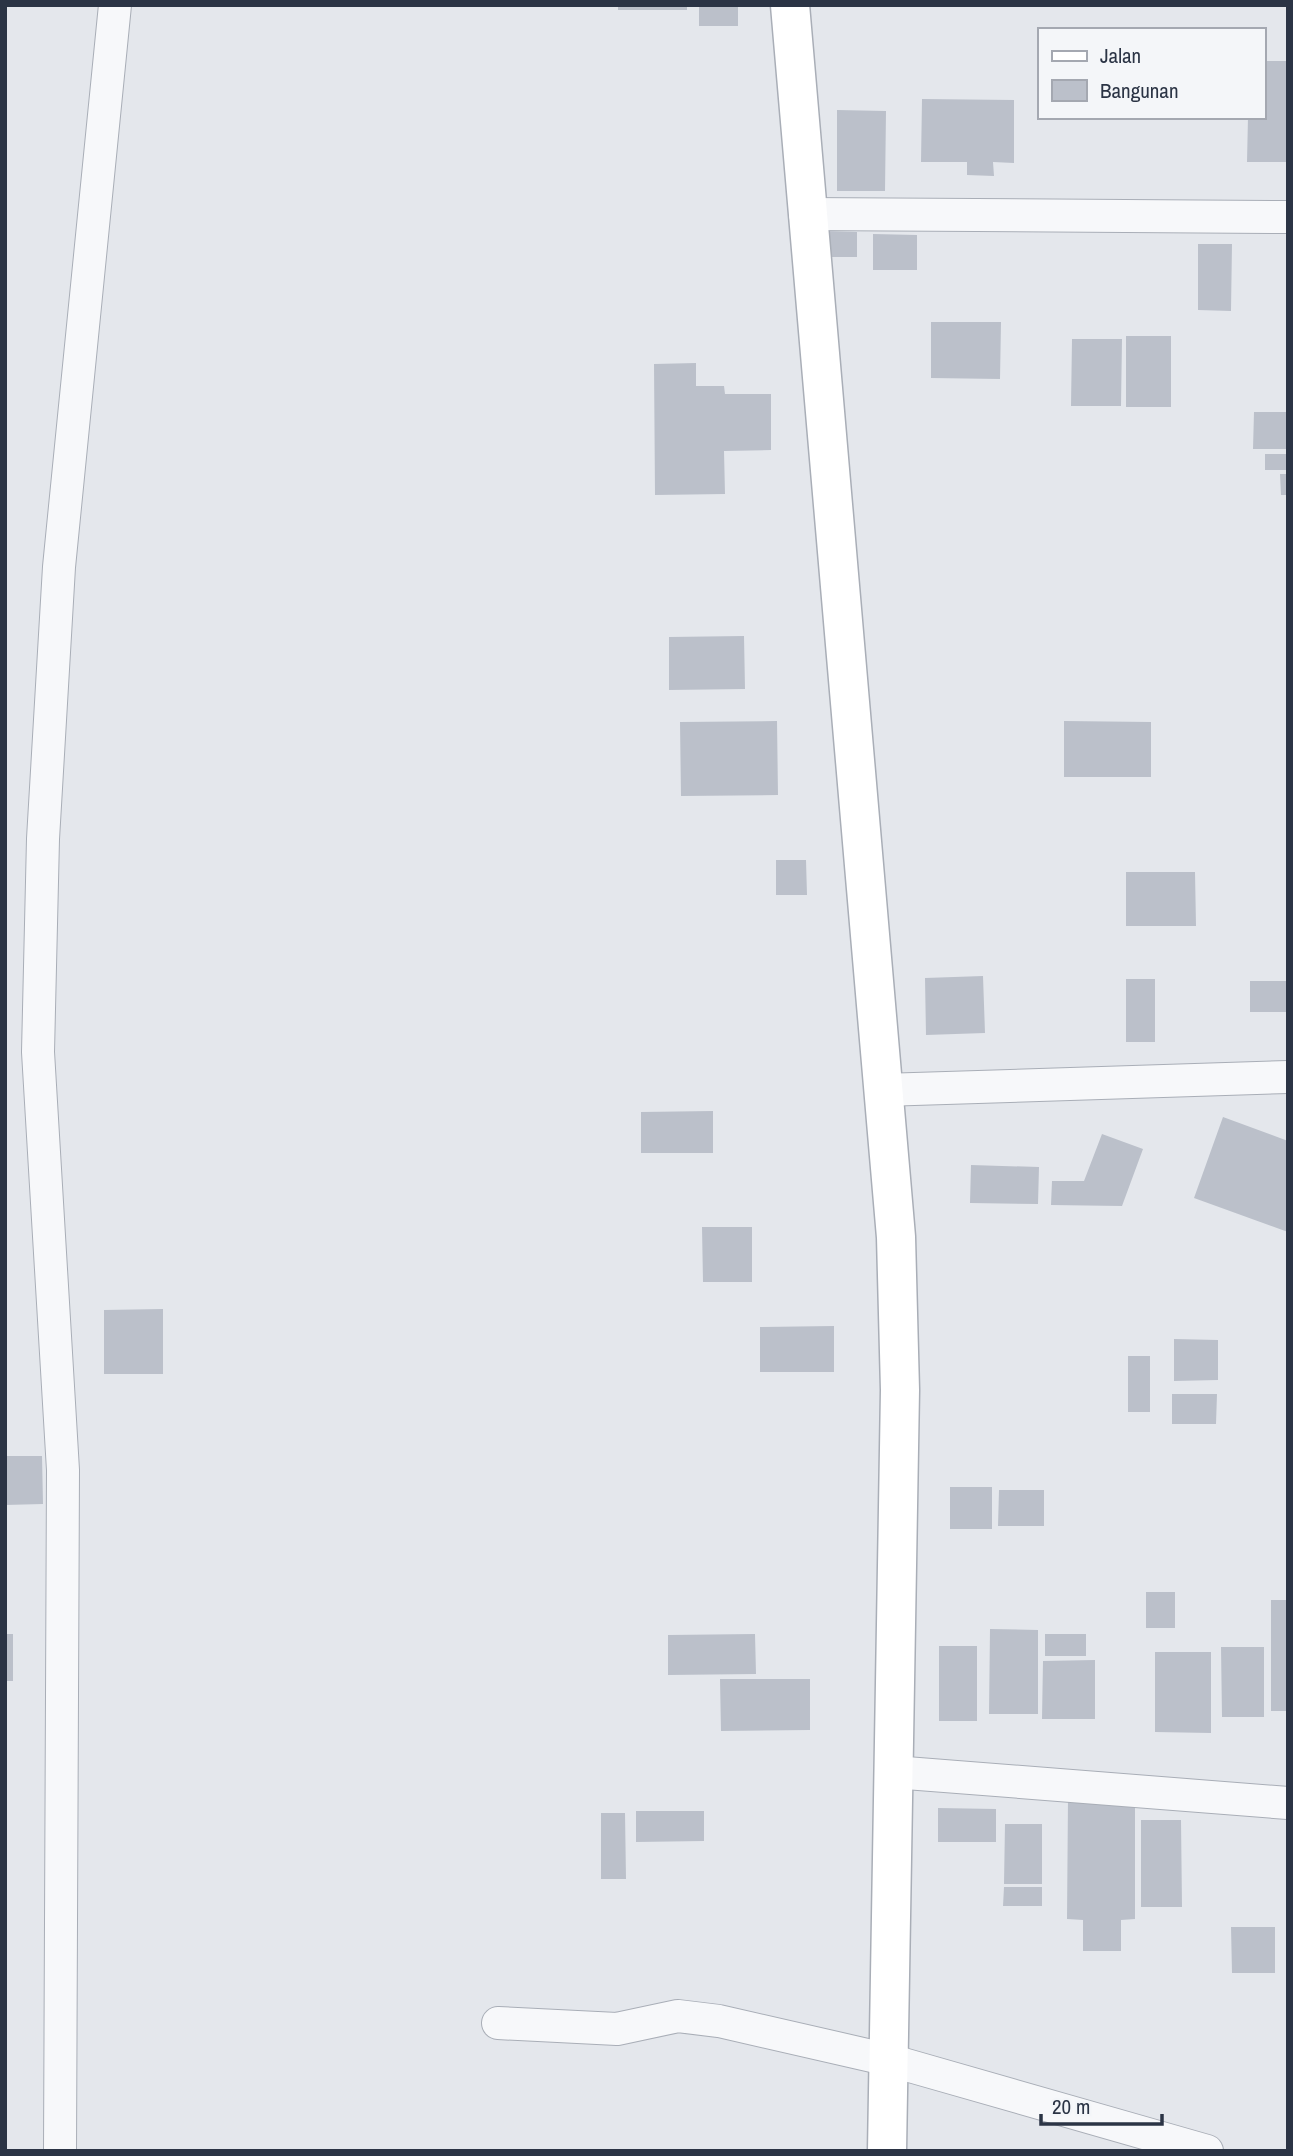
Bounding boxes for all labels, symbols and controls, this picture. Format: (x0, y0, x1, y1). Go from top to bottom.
legend (1038, 28, 1265, 119)
text: Jalan (1100, 41, 1141, 70)
text: Bangunan (1100, 76, 1179, 105)
scale bar (1041, 2082, 1162, 2126)
text: 20 m (1052, 2092, 1090, 2121)

